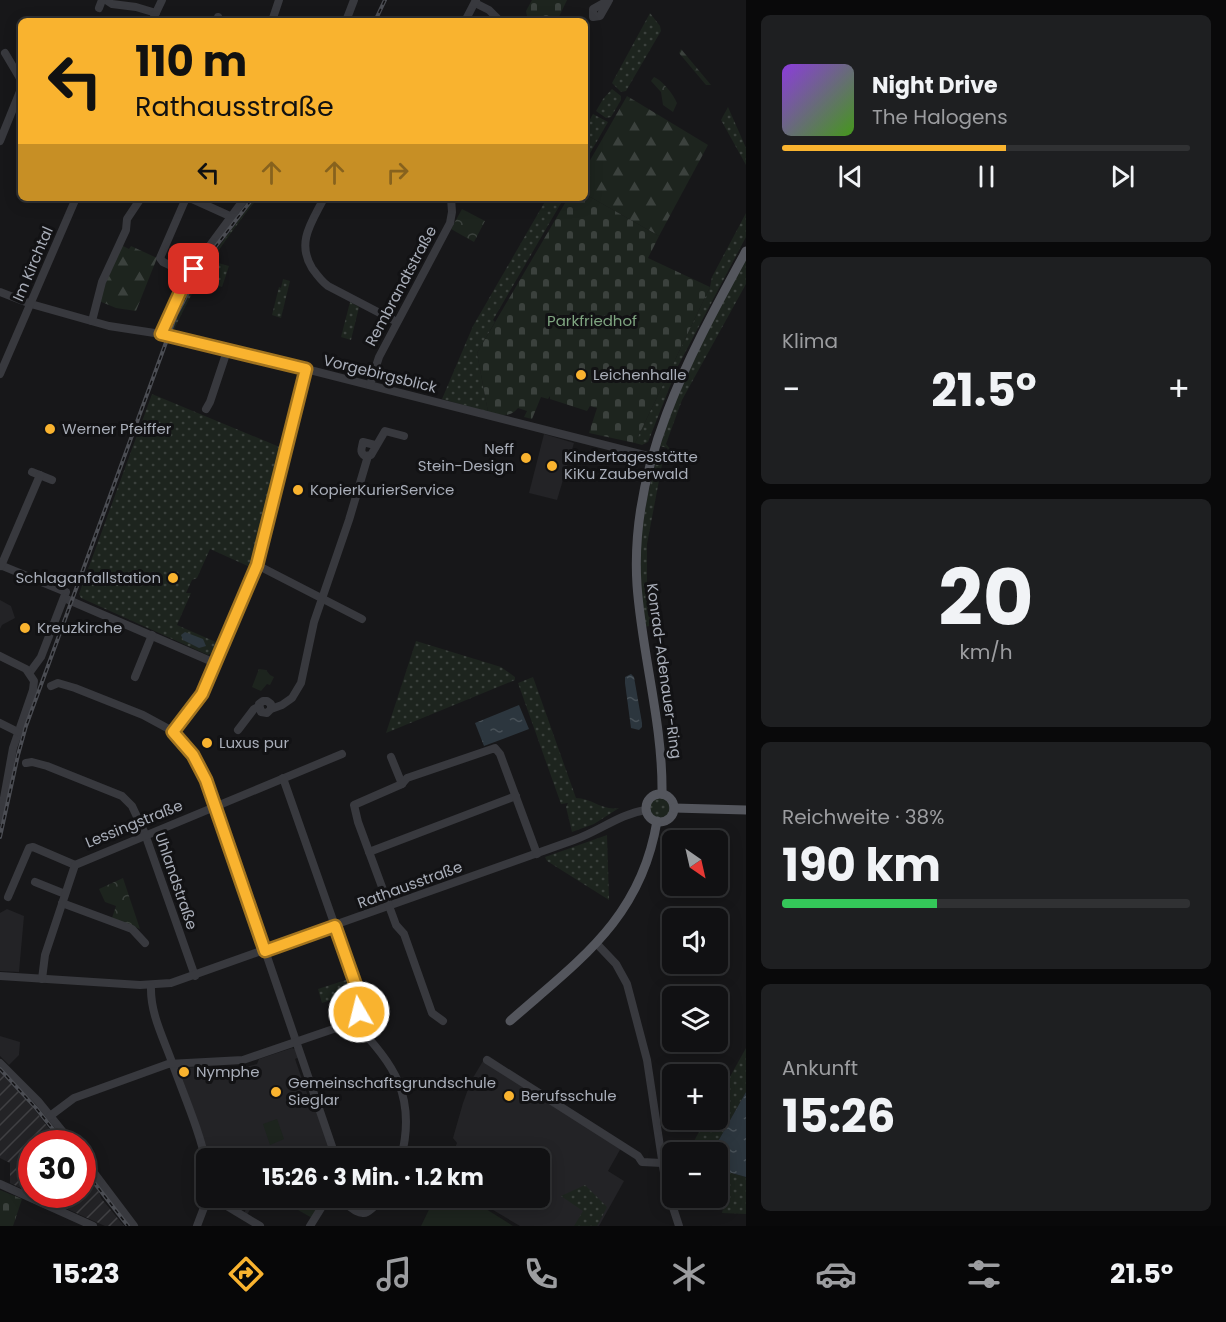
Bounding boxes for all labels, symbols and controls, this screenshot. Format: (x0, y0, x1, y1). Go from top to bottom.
text: 110 m (135, 32, 247, 91)
icon: left (36, 42, 114, 120)
text: Night Drive (872, 70, 998, 101)
text: Rathausstraße (135, 88, 334, 125)
text: The Halogens (872, 103, 1008, 131)
icon: left (192, 156, 225, 189)
icon: ahead (255, 156, 288, 189)
icon: ahead (318, 156, 351, 189)
icon: right (381, 156, 414, 189)
icon: previous (834, 160, 867, 193)
icon: pause (970, 160, 1003, 193)
icon: next (1106, 160, 1139, 193)
street label: Rembrandtstraße (360, 222, 441, 350)
street label: Im Kirchtal (7, 223, 58, 304)
pin (168, 243, 219, 294)
icon: arrive (177, 252, 210, 285)
park label: Parkfriedhof (547, 310, 637, 331)
text: Klima (782, 327, 838, 355)
street label: Vorgebirgsblick (321, 349, 439, 398)
text: 21.5° (931, 359, 1037, 422)
place label: Leichenhalle (593, 364, 687, 385)
text: − (782, 366, 800, 413)
text: + (1167, 366, 1190, 413)
marker: Leichenhalle (574, 368, 588, 382)
place label: Werner Pfeiffer (62, 418, 172, 439)
marker: Werner Pfeiffer (43, 422, 57, 436)
place label: Neff Stein-Design (418, 438, 514, 476)
place label: Kindertagesstätte KiKu Zauberwald (564, 446, 698, 484)
marker: Neff Stein-Design (519, 451, 533, 465)
marker: Kindertagesstätte KiKu Zauberwald (545, 459, 559, 473)
place label: KopierKurierService (310, 479, 454, 500)
marker: KopierKurierService (291, 483, 305, 497)
text: 20 (938, 543, 1034, 652)
place label: Schlaganfallstation (16, 567, 161, 588)
marker: Schlaganfallstation (166, 571, 180, 585)
street label: Konrad-Adenauer-Ring (642, 582, 687, 760)
place label: Kreuzkirche (37, 617, 122, 638)
marker: Kreuzkirche (18, 621, 32, 635)
text: km/h (959, 638, 1013, 666)
place label: Luxus pur (219, 732, 289, 753)
marker: Luxus pur (200, 736, 214, 750)
street label: Lessingstraße (82, 794, 186, 853)
text: Reichweite · 38% (782, 803, 944, 831)
street label: Uhlandstraße (150, 829, 203, 932)
north arrow (662, 830, 728, 896)
map controls (662, 830, 728, 1208)
text: 190 km (782, 834, 941, 897)
street label: Rathausstraße (354, 856, 465, 913)
button: sound (662, 908, 728, 974)
position arrow (327, 980, 391, 1044)
button: layers (662, 986, 728, 1052)
text: Ankunft (782, 1054, 858, 1082)
place label: Nymphe (196, 1061, 259, 1082)
button: + (662, 1064, 728, 1130)
marker: Nymphe (177, 1065, 191, 1079)
place label: Gemeinschaftsgrundschule Sieglar (288, 1072, 496, 1110)
marker: Gemeinschaftsgrundschule Sieglar (269, 1085, 283, 1099)
place label: Berufsschule (521, 1085, 617, 1106)
text: 15:26 (782, 1085, 895, 1148)
marker: Berufsschule (502, 1089, 516, 1103)
speed limit sign: 30 (18, 1130, 96, 1208)
button: − (662, 1142, 728, 1208)
text: 15:26 · 3 Min. · 1.2 km (262, 1162, 484, 1193)
icon: directions (225, 1253, 267, 1295)
icon: music (373, 1253, 415, 1295)
icon: phone (520, 1253, 562, 1295)
icon: climate (668, 1253, 710, 1295)
icon: car (815, 1253, 857, 1295)
icon: filters (963, 1253, 1005, 1295)
text: 15:23 (53, 1255, 120, 1292)
text: 21.5° (1110, 1255, 1173, 1292)

